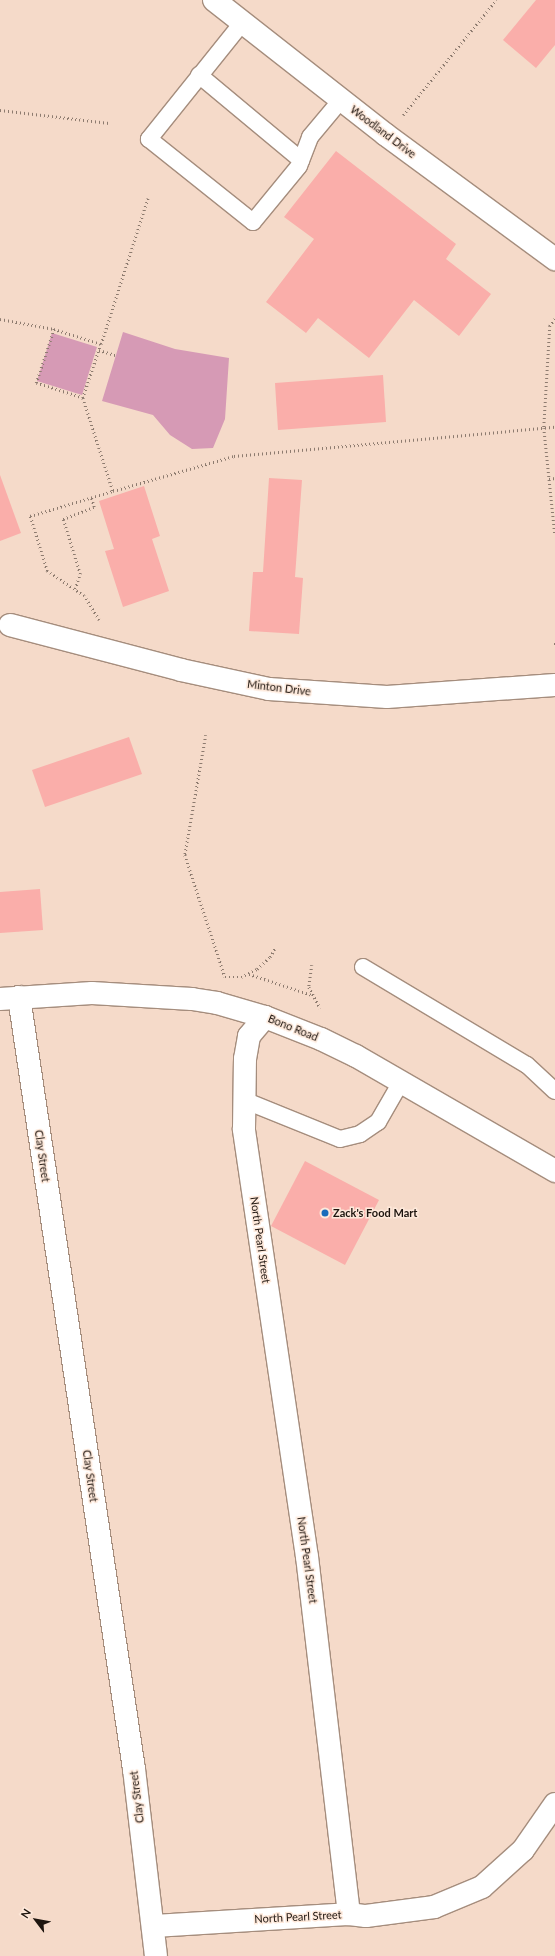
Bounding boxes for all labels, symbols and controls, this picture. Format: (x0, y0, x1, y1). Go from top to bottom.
street label: Woodland Drive (348, 103, 418, 161)
street label: Minton Drive (246, 678, 312, 698)
street label: Bono Road (266, 1012, 320, 1044)
street label: Clay Street (32, 1129, 52, 1183)
street label: North Pearl Street (247, 1196, 273, 1284)
place label: Zack's Food Mart (333, 1206, 417, 1220)
marker: Zack's Food Mart (320, 1208, 330, 1218)
street label: Clay Street (80, 1449, 100, 1503)
street label: North Pearl Street (294, 1516, 320, 1604)
street label: Clay Street (127, 1770, 147, 1824)
north arrow (16, 1900, 56, 1940)
text: N (18, 1906, 33, 1920)
street label: North Pearl Street (254, 1908, 342, 1926)

